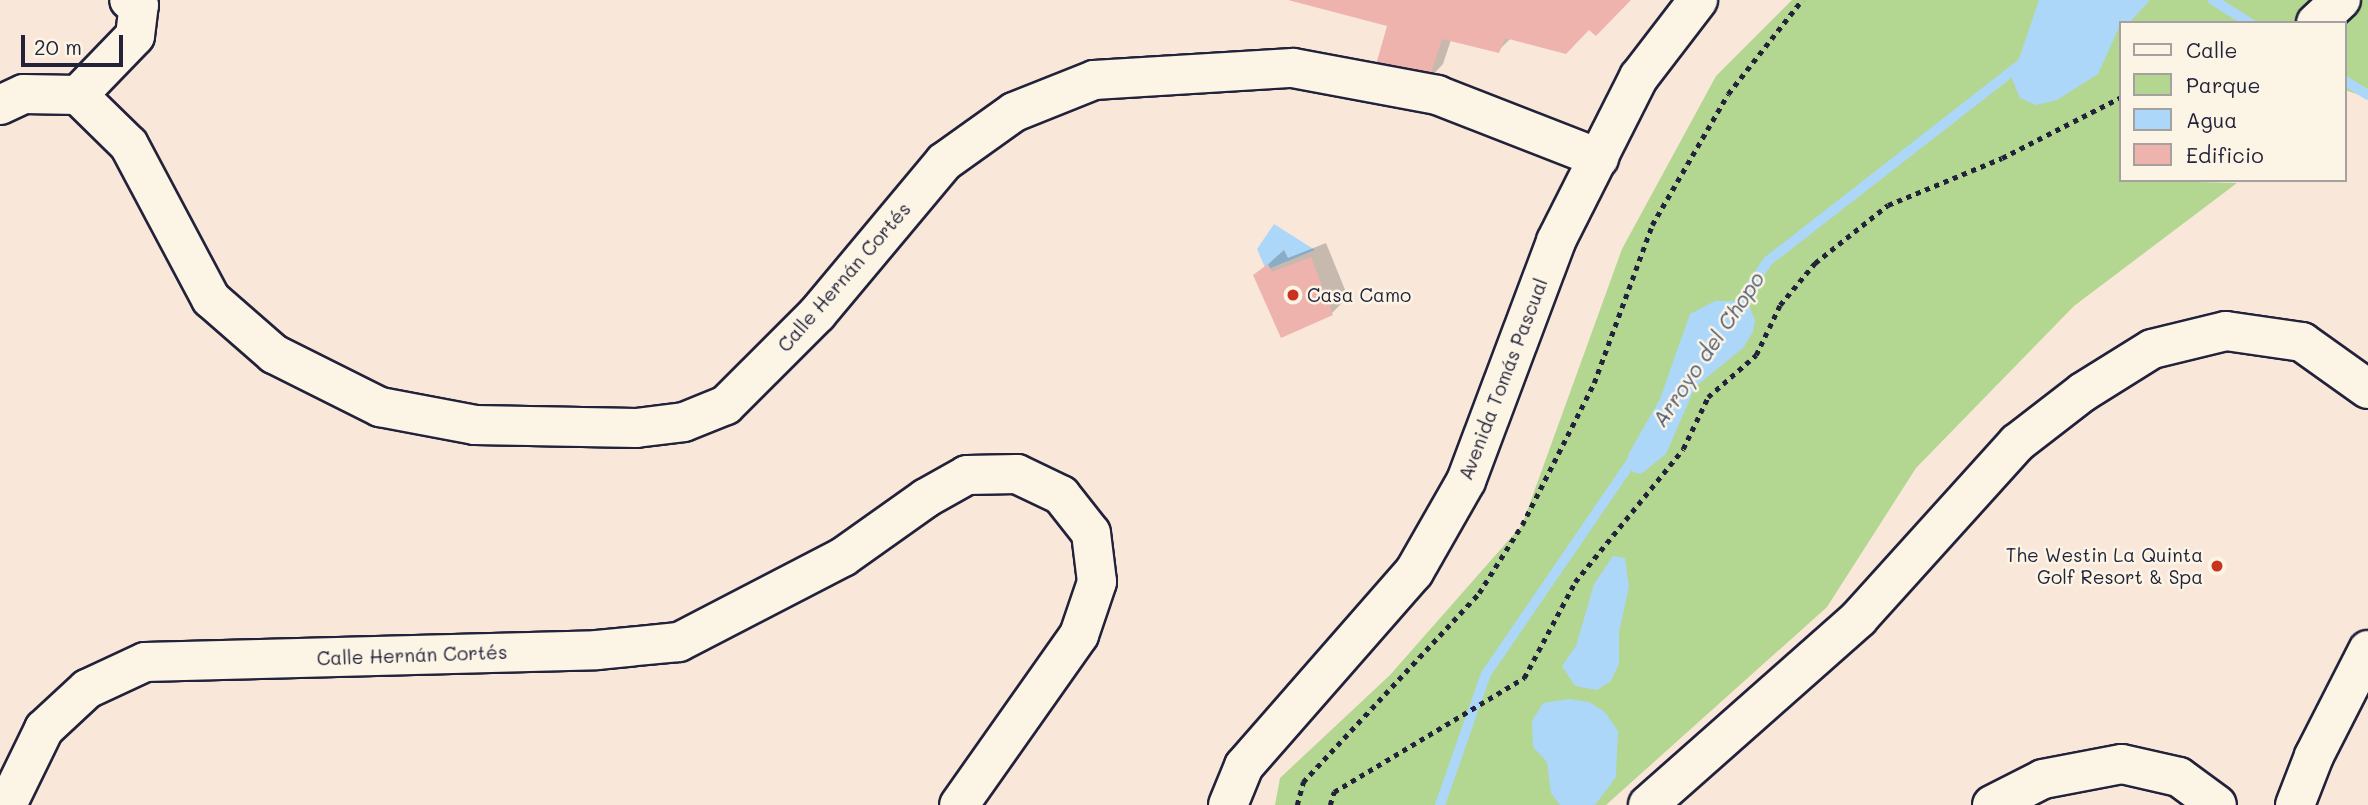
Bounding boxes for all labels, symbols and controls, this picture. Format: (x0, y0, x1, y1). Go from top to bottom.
scale bar (24, 21, 126, 65)
legend (2120, 21, 2347, 182)
text: 20 m (34, 33, 82, 60)
text: Calle (2186, 36, 2238, 63)
text: Parque (2186, 71, 2260, 98)
text: Agua (2186, 106, 2237, 133)
text: Edificio (2186, 141, 2264, 168)
street label: Calle Hernán Cortés (773, 198, 915, 356)
water label: Arroyo del Chopo (1647, 267, 1769, 431)
street label: Avenida Tomás Pascual (1454, 275, 1552, 483)
place label: Casa Camo (1307, 284, 1411, 306)
marker: Casa Camo (1285, 287, 1301, 303)
place label: The Westin La Quinta Golf Resort & Spa (2006, 544, 2203, 588)
marker: The Westin La Quinta Golf Resort & Spa (2209, 558, 2225, 574)
street label: Calle Hernán Cortés (316, 640, 508, 670)

